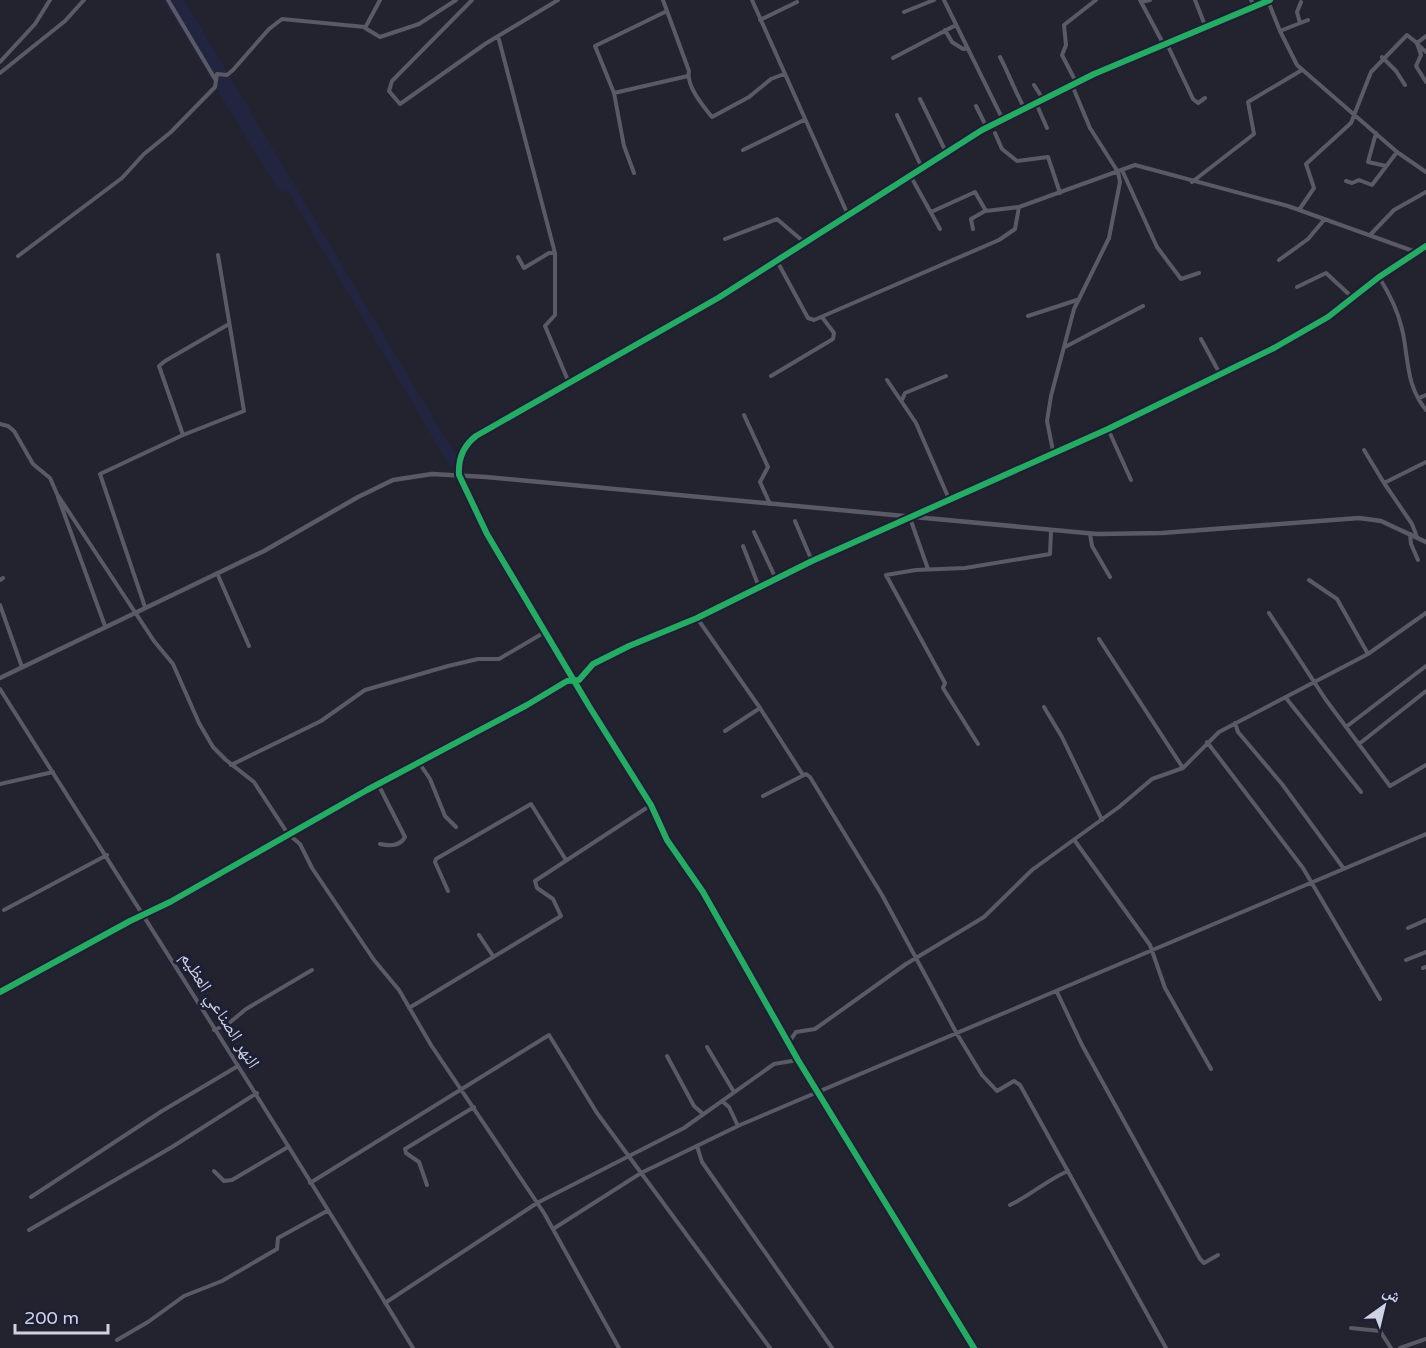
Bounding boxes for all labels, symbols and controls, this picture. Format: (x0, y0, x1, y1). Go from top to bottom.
street label: النهر الصناعي العظيم (172, 948, 265, 1074)
north arrow (1354, 1276, 1414, 1336)
text: ش (1379, 1281, 1404, 1307)
scale bar (15, 1297, 108, 1335)
text: 200 m (24, 1307, 79, 1329)

